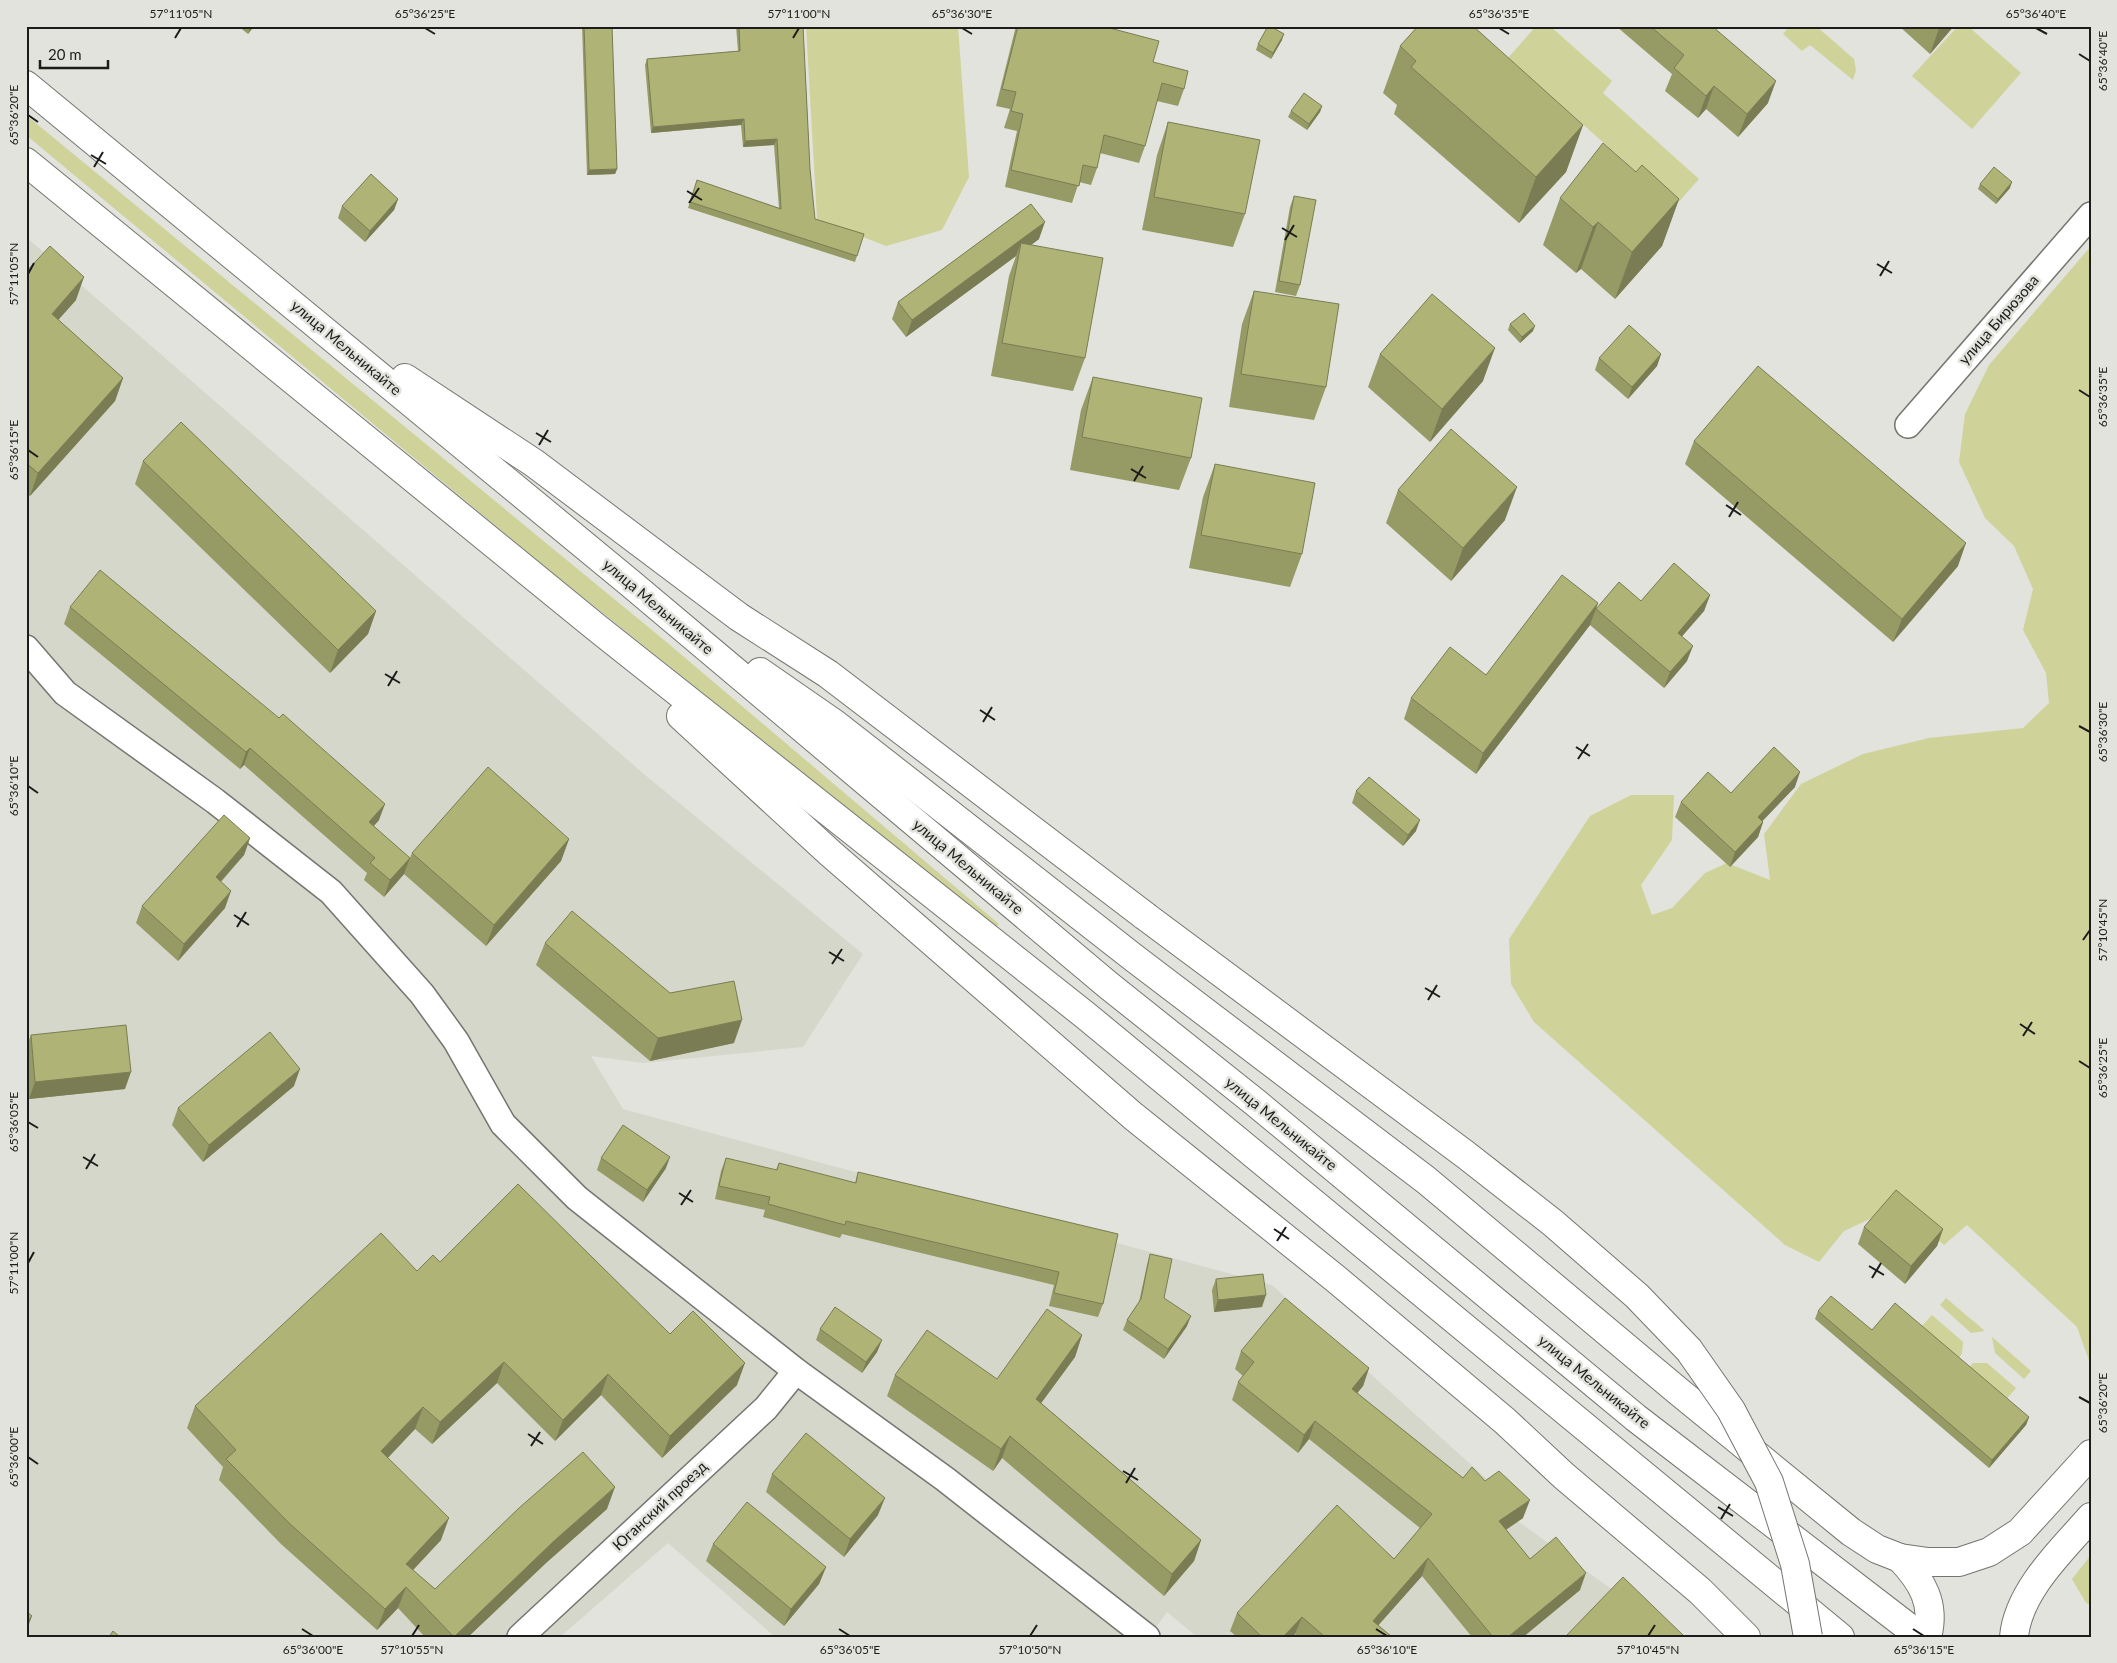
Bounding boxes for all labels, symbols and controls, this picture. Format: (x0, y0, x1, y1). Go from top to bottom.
text: 57°11'05"N (150, 6, 212, 21)
text: 65°36'25"E (395, 6, 455, 21)
text: 57°11'00"N (768, 6, 830, 21)
text: 65°36'30"E (932, 6, 992, 21)
text: 65°36'35"E (1469, 6, 1529, 21)
text: 65°36'40"E (2006, 6, 2066, 21)
text: 65°36'40"E (2095, 31, 2110, 91)
scale bar (40, 38, 108, 70)
text: 20 m (48, 45, 82, 63)
text: 65°36'20"E (6, 85, 21, 145)
text: 57°11'05"N (6, 243, 21, 305)
street label: улица Бирюзова (1954, 271, 2042, 368)
street label: улица Мельникайте (288, 296, 406, 399)
text: 65°36'35"E (2095, 367, 2110, 427)
text: 65°36'15"E (6, 420, 21, 480)
street label: улица Мельникайте (600, 555, 718, 658)
text: 65°36'30"E (2095, 702, 2110, 762)
text: 65°36'10"E (6, 756, 21, 816)
street label: улица Мельникайте (910, 815, 1028, 918)
text: 57°10'45"N (2095, 899, 2110, 961)
text: 65°36'25"E (2095, 1038, 2110, 1098)
street label: улица Мельникайте (1222, 1073, 1341, 1174)
text: 65°36'05"E (6, 1092, 21, 1152)
text: 57°11'00"N (6, 1232, 21, 1294)
street label: улица Мельникайте (1535, 1331, 1654, 1432)
text: 65°36'20"E (2095, 1373, 2110, 1433)
text: 65°36'00"E (6, 1427, 21, 1487)
street label: Юганский проезд (608, 1457, 710, 1554)
text: 65°36'00"E (283, 1642, 343, 1657)
text: 57°10'55"N (381, 1642, 443, 1657)
text: 65°36'05"E (820, 1642, 880, 1657)
text: 57°10'50"N (999, 1642, 1061, 1657)
text: 65°36'10"E (1357, 1642, 1417, 1657)
text: 57°10'45"N (1617, 1642, 1679, 1657)
text: 65°36'15"E (1894, 1642, 1954, 1657)

